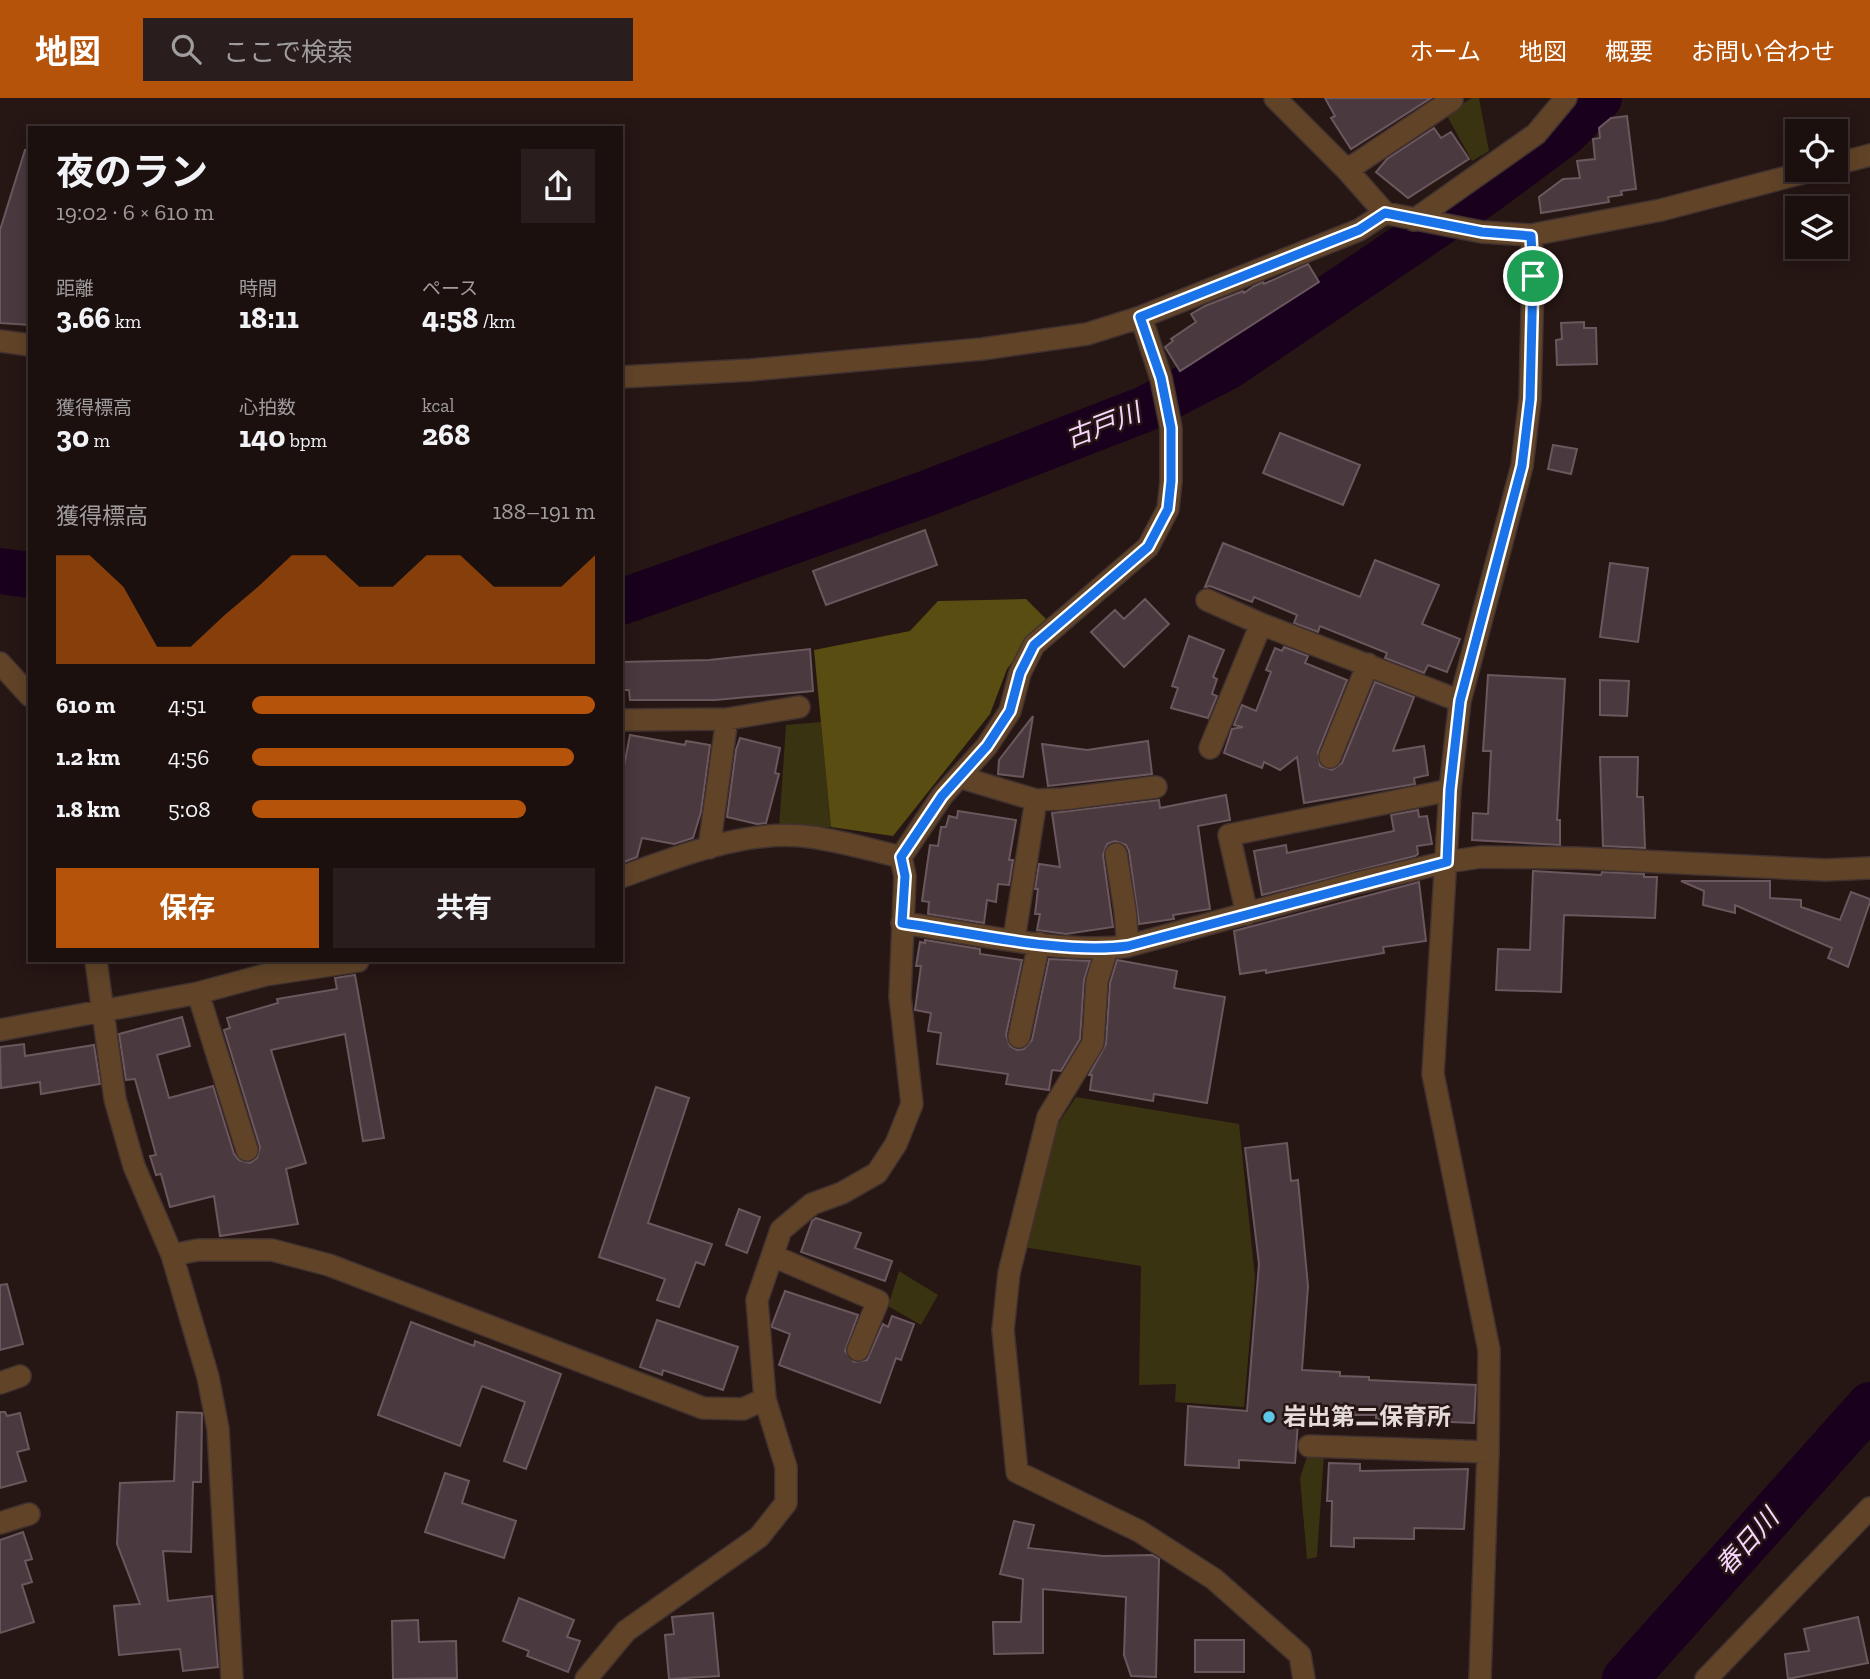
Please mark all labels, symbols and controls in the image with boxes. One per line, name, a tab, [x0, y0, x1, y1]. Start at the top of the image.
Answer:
search box	[143, 18, 633, 81]
icon: search	[167, 30, 205, 68]
text: 地図	[35, 32, 101, 71]
text: ここで検索	[223, 36, 353, 68]
text: ホーム	[1410, 37, 1481, 66]
text: 地図	[1519, 37, 1567, 66]
text: 概要	[1605, 37, 1653, 66]
text: お問い合わせ	[1691, 37, 1835, 66]
map controls	[1785, 119, 1848, 259]
button: locate	[1785, 119, 1848, 182]
text: 夜のラン	[56, 149, 208, 195]
button: share	[521, 149, 595, 223]
button: layers	[1785, 196, 1848, 259]
text: 19:02 · 6 × 610 m	[56, 198, 214, 226]
pin	[1503, 246, 1563, 306]
icon: arrive	[1514, 257, 1552, 295]
text: 距離	[56, 277, 94, 300]
text: 時間	[239, 277, 277, 300]
text: ペース	[422, 277, 478, 300]
text: 3.66	[56, 300, 111, 336]
text: 18:11	[239, 300, 299, 336]
text: 4:58	[422, 300, 478, 336]
text: km	[111, 310, 141, 333]
text: /km	[478, 310, 515, 333]
text: kcal	[422, 394, 455, 417]
water label: 古戸川	[1061, 395, 1148, 454]
text: 獲得標高	[56, 396, 132, 419]
text: 心拍数	[239, 396, 296, 419]
text: 268	[422, 417, 470, 453]
text: 30	[56, 419, 89, 455]
text: 140	[239, 419, 286, 455]
text: m	[89, 429, 110, 452]
text: bpm	[286, 429, 327, 452]
text: 188–191 m	[493, 497, 595, 525]
text: 獲得標高	[56, 502, 148, 530]
text: 610 m	[56, 691, 115, 719]
text: 4:51	[168, 691, 206, 719]
text: 1.2 km	[56, 743, 120, 771]
text: 4:56	[168, 743, 210, 771]
text: 1.8 km	[56, 795, 120, 823]
text: 5:08	[168, 795, 211, 823]
button: 保存	[56, 868, 319, 948]
button: 共有	[333, 868, 595, 948]
place label: 岩出第二保育所	[1283, 1402, 1451, 1431]
marker: 岩出第二保育所	[1261, 1409, 1277, 1425]
water label: 春日川	[1709, 1500, 1787, 1582]

